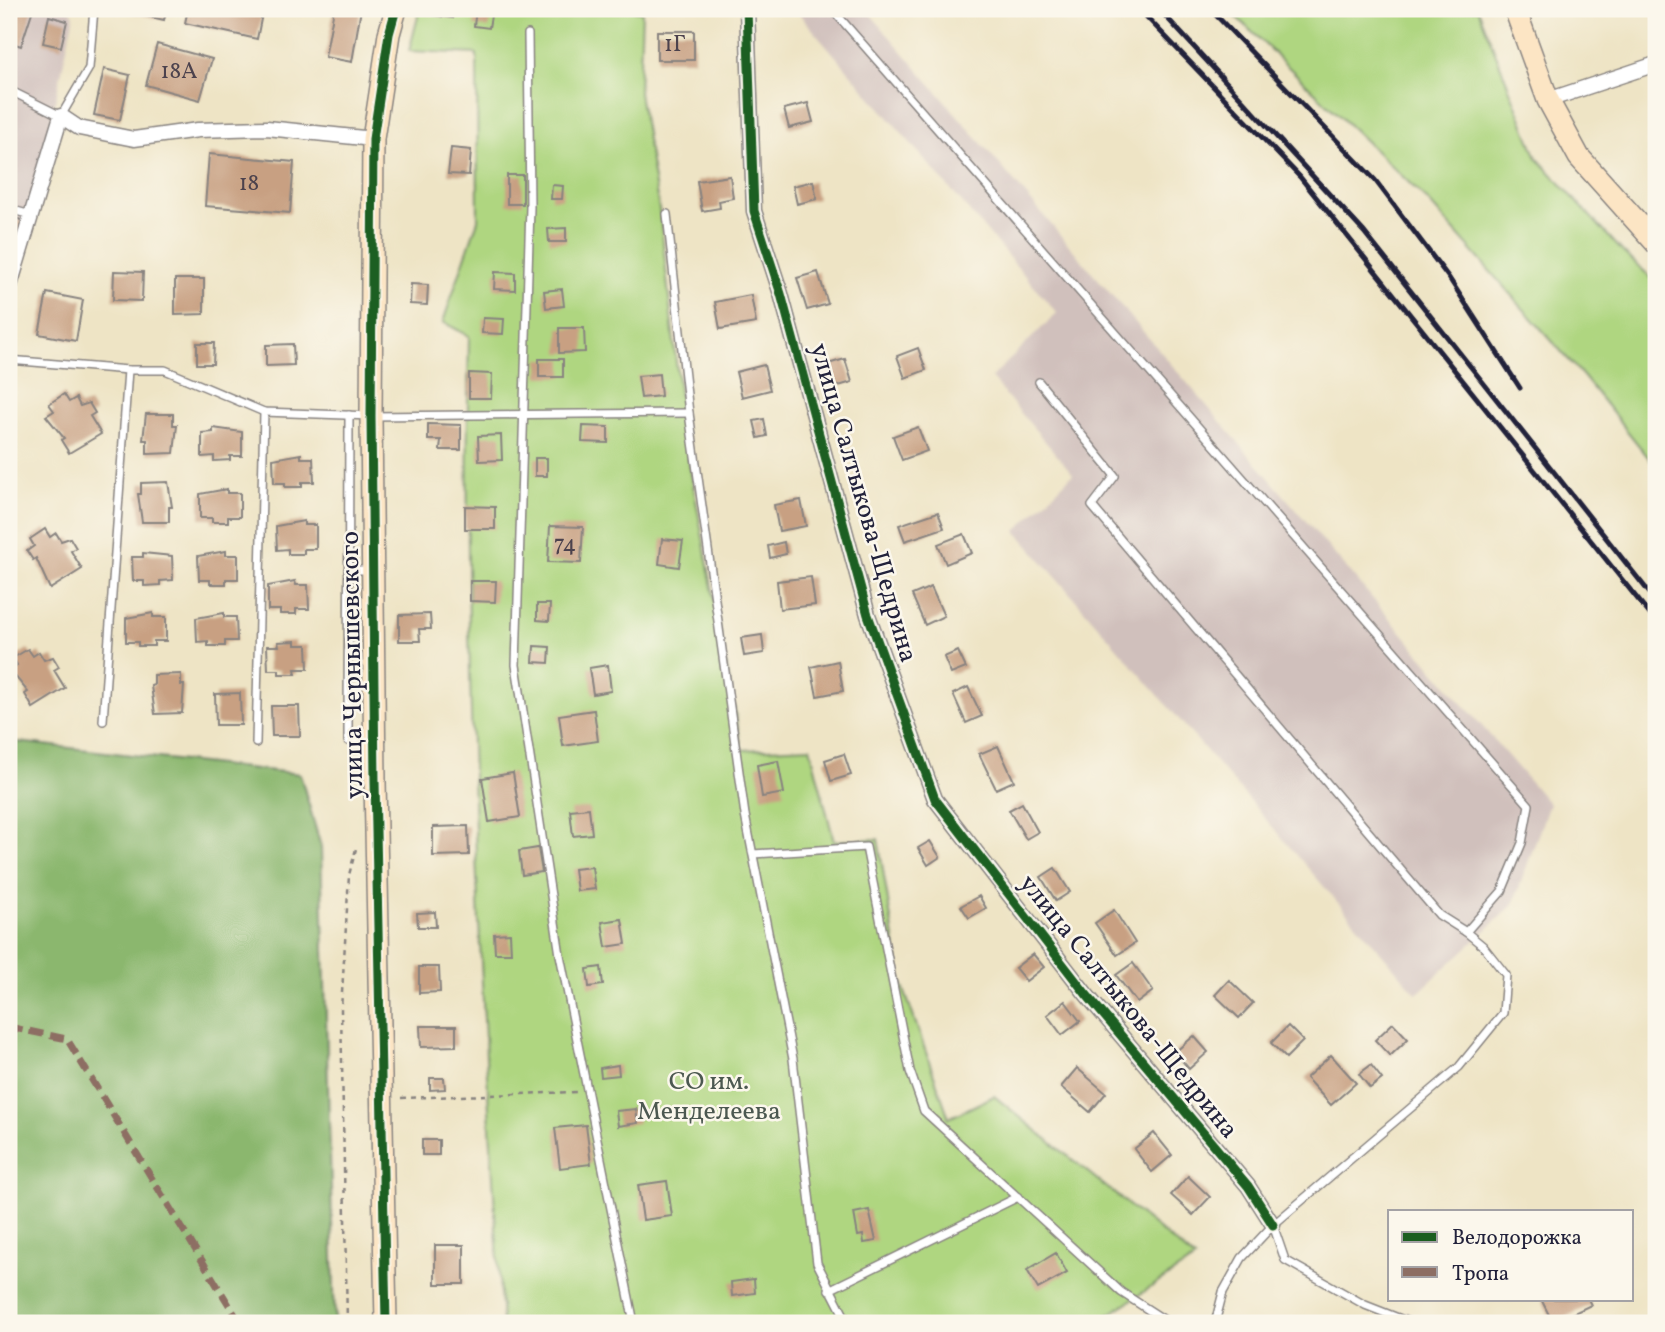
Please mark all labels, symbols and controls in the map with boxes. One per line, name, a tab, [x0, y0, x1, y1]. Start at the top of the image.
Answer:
house number: 1Г	[664, 29, 686, 61]
house number: 18А	[161, 56, 197, 88]
house number: 18	[239, 168, 259, 200]
street label: улица Салтыкова-Щедрина	[800, 339, 926, 667]
house number: 74	[554, 529, 576, 561]
street label: улица Чернышевского	[333, 531, 373, 799]
street label: улица Салтыкова-Щедрина	[1010, 867, 1246, 1147]
park label: СО им. Менделеева	[637, 1064, 781, 1130]
legend	[1388, 1210, 1634, 1300]
text: Велодорожка	[1452, 1224, 1582, 1253]
text: Тропа	[1452, 1260, 1509, 1289]

